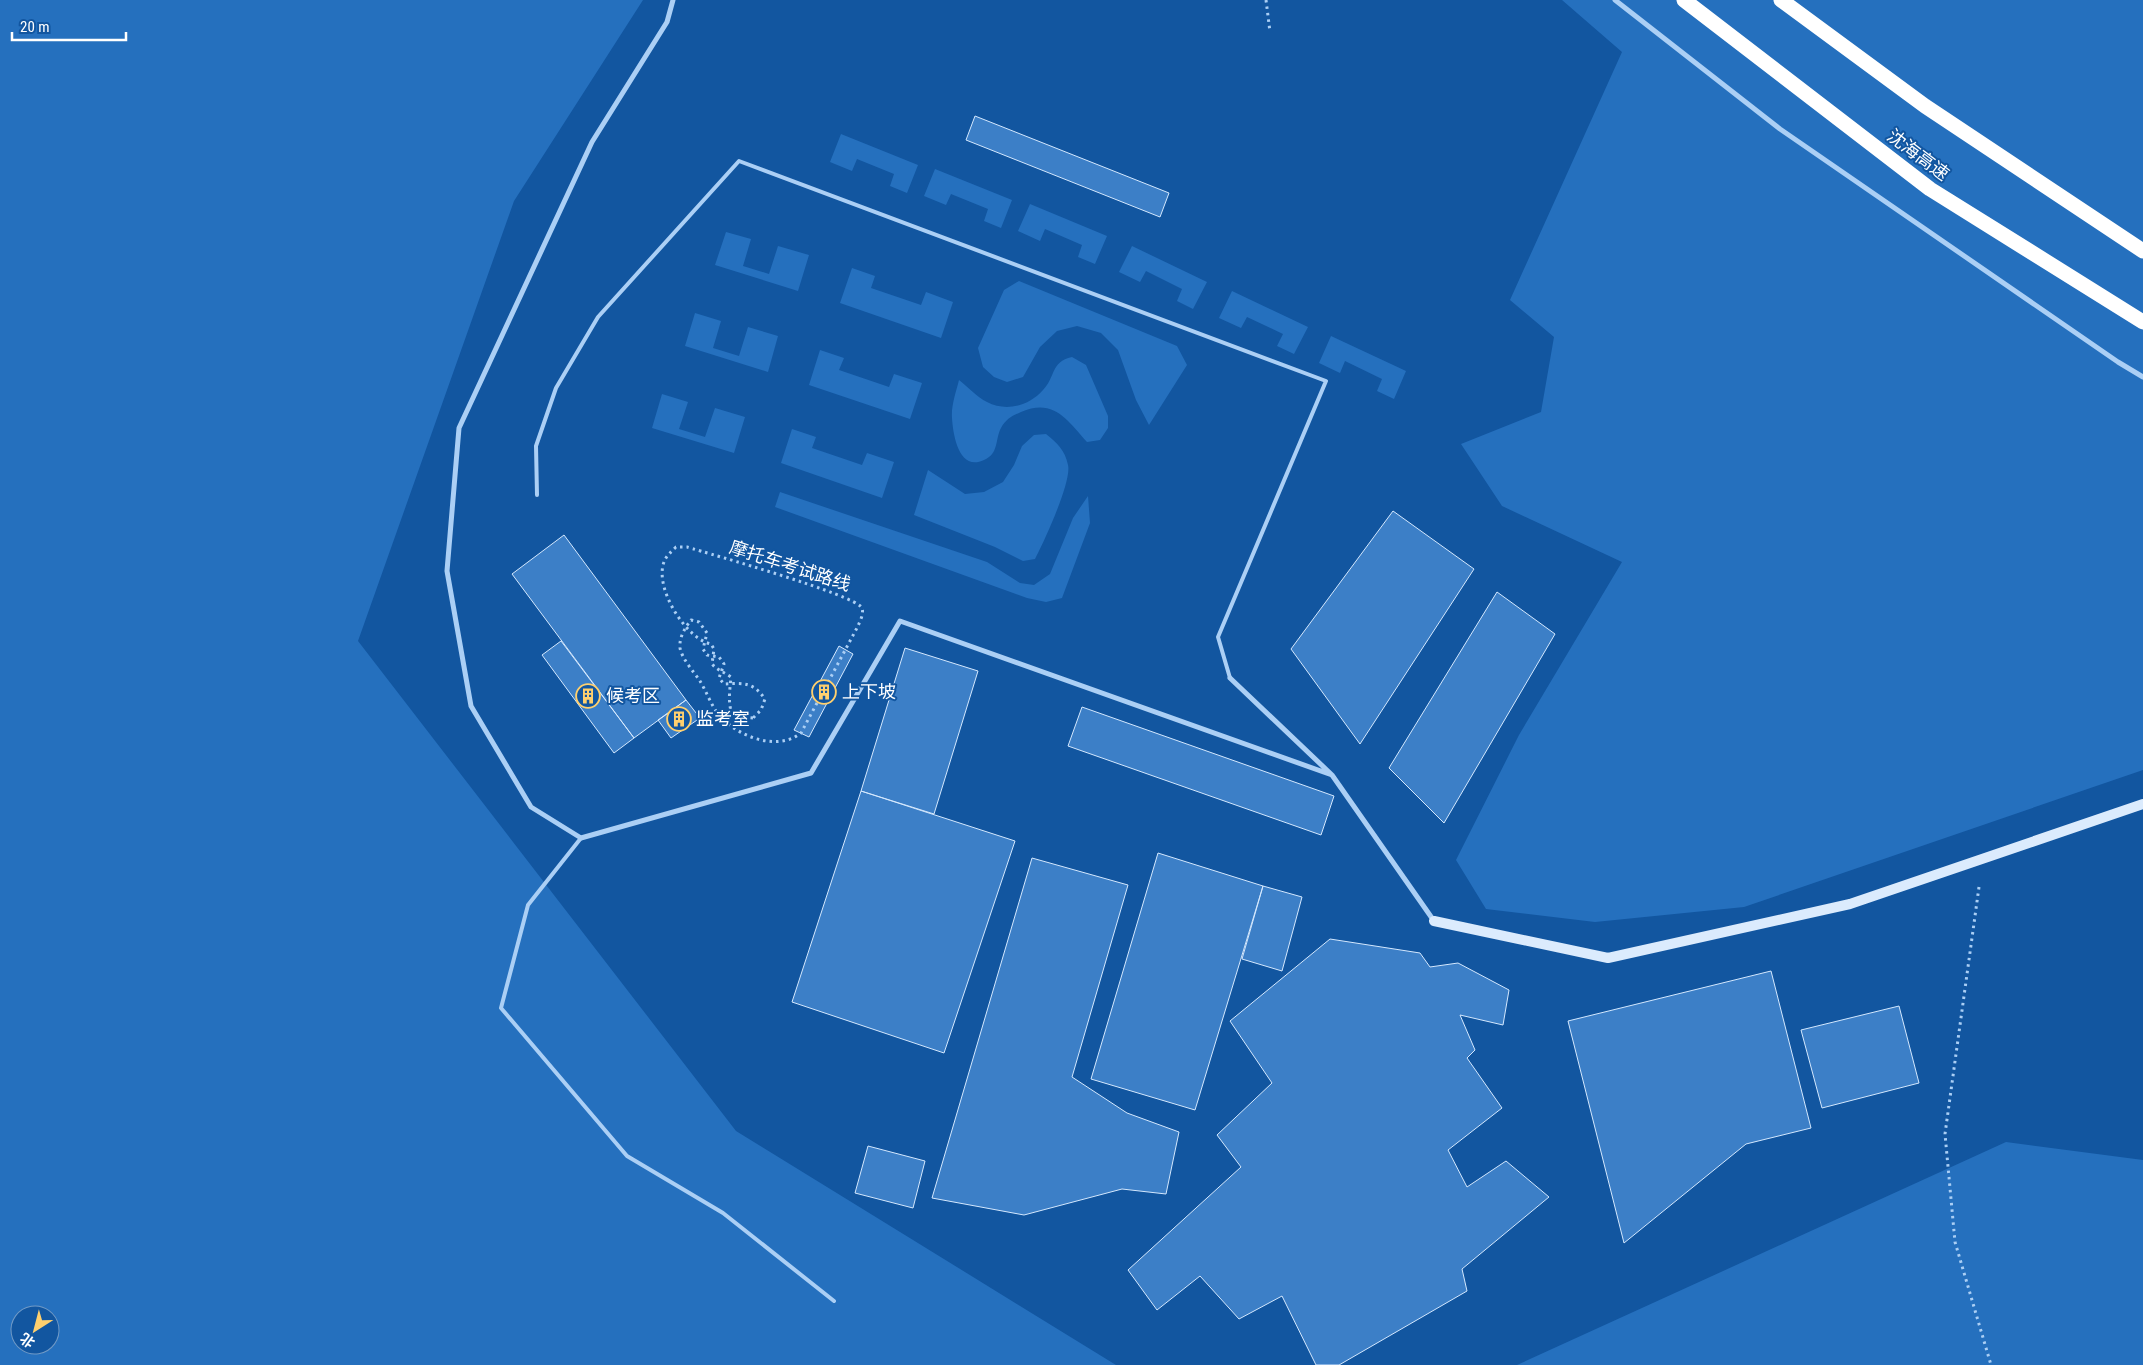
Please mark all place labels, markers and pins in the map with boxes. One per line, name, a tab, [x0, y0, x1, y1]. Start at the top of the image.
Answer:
building icon: 上下坡	[811, 679, 837, 705]
place label: 上下坡	[842, 681, 896, 702]
building icon: 候考区	[575, 683, 601, 709]
place label: 候考区	[606, 685, 660, 706]
building icon: 监考室	[666, 706, 692, 732]
place label: 监考室	[696, 708, 750, 729]

